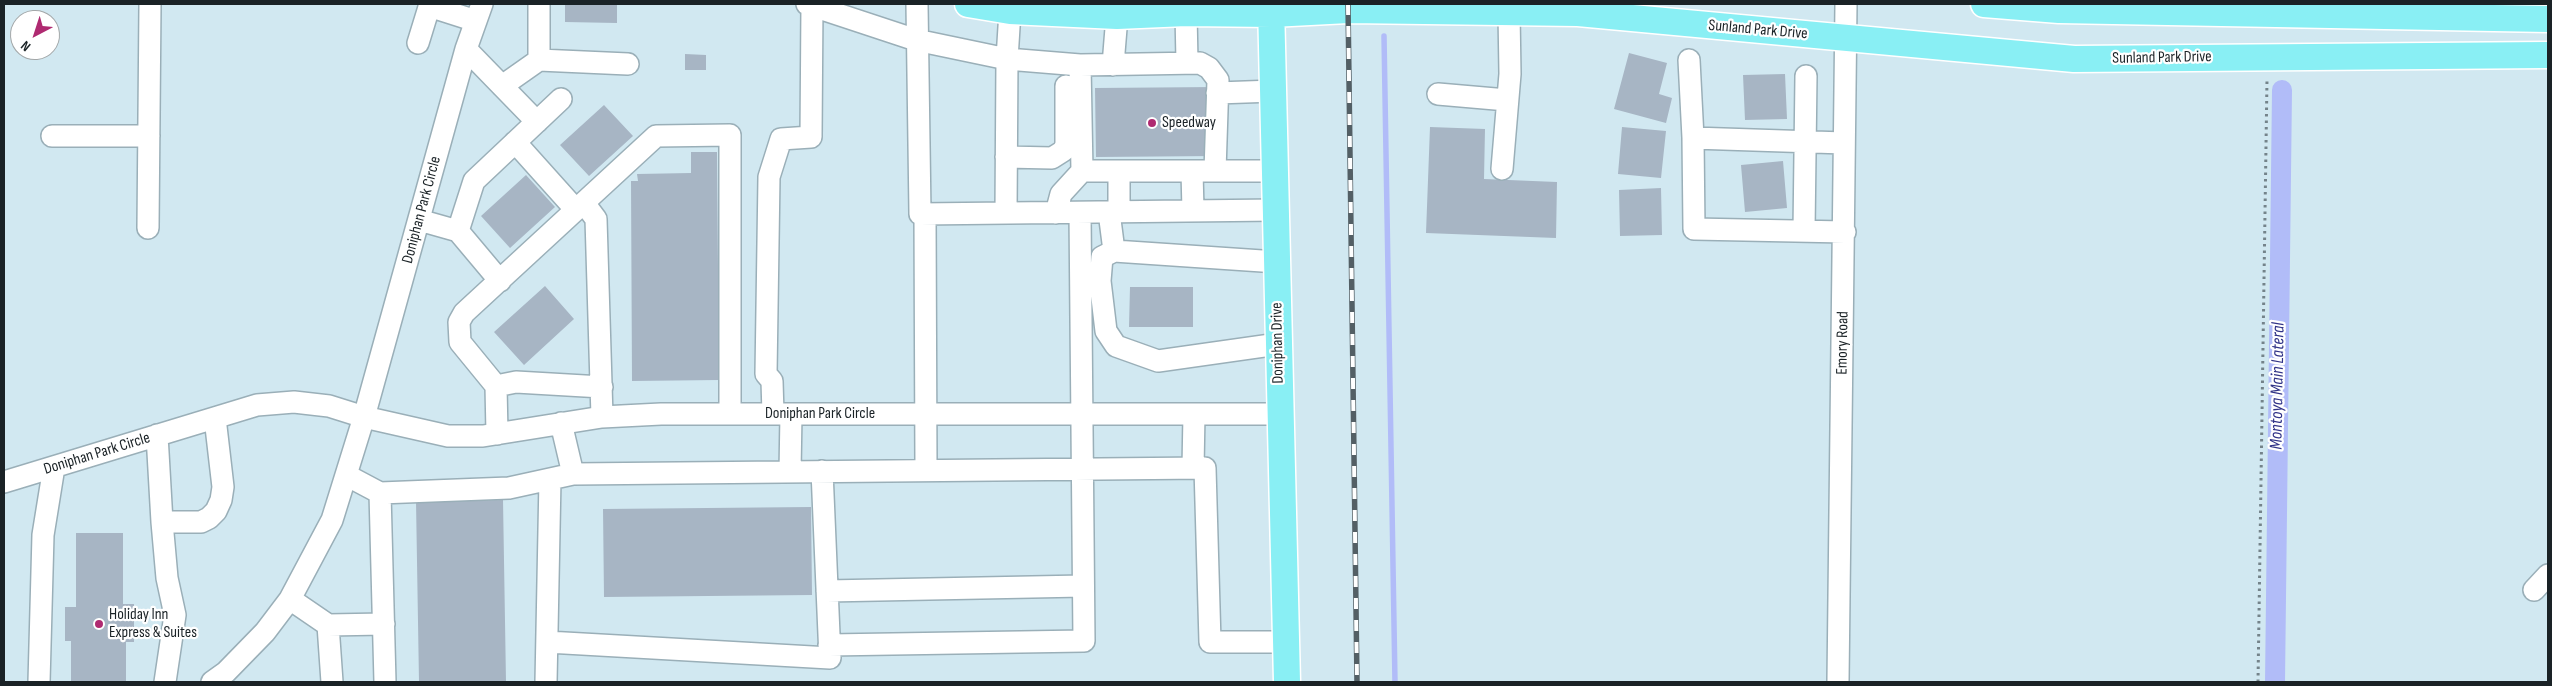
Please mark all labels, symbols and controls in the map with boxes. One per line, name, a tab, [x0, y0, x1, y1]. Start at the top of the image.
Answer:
north arrow	[10, 10, 60, 60]
street label: Sunland Park Drive	[1708, 16, 1808, 44]
text: N	[17, 37, 34, 55]
street label: Sunland Park Drive	[2112, 48, 2212, 68]
place label: Speedway	[1162, 113, 1216, 133]
marker: Speedway	[1146, 117, 1158, 129]
street label: Doniphan Park Circle	[398, 154, 446, 266]
street label: Doniphan Drive	[1268, 302, 1288, 384]
street label: Emory Road	[1833, 311, 1853, 375]
water label: Montoya Main Lateral	[2266, 322, 2290, 450]
street label: Doniphan Park Circle	[765, 404, 875, 424]
street label: Doniphan Park Circle	[42, 429, 152, 479]
place label: Holiday Inn Express & Suites	[109, 605, 197, 643]
marker: Holiday Inn Express & Suites	[93, 618, 105, 630]

